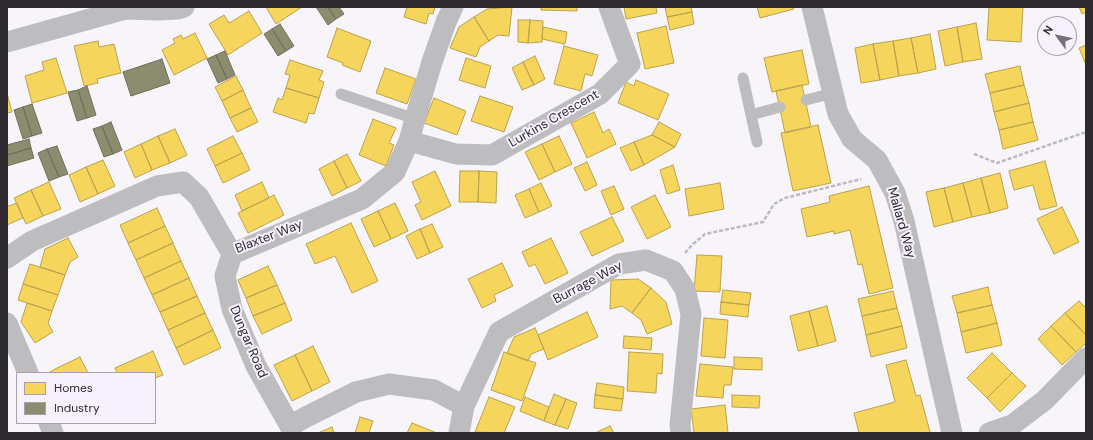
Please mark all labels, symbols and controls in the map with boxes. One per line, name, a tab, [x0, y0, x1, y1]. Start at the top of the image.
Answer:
north arrow	[1037, 16, 1077, 56]
text: N	[1040, 23, 1056, 37]
street label: Lurkins Crescent	[506, 87, 602, 151]
street label: Mallard Way	[883, 186, 919, 260]
street label: Blaxter Way	[233, 217, 305, 257]
street label: Burrage Way	[551, 258, 625, 308]
street label: Dungar Road	[226, 304, 270, 380]
legend	[16, 372, 156, 424]
text: Homes	[54, 380, 93, 396]
text: Industry	[54, 400, 100, 416]

